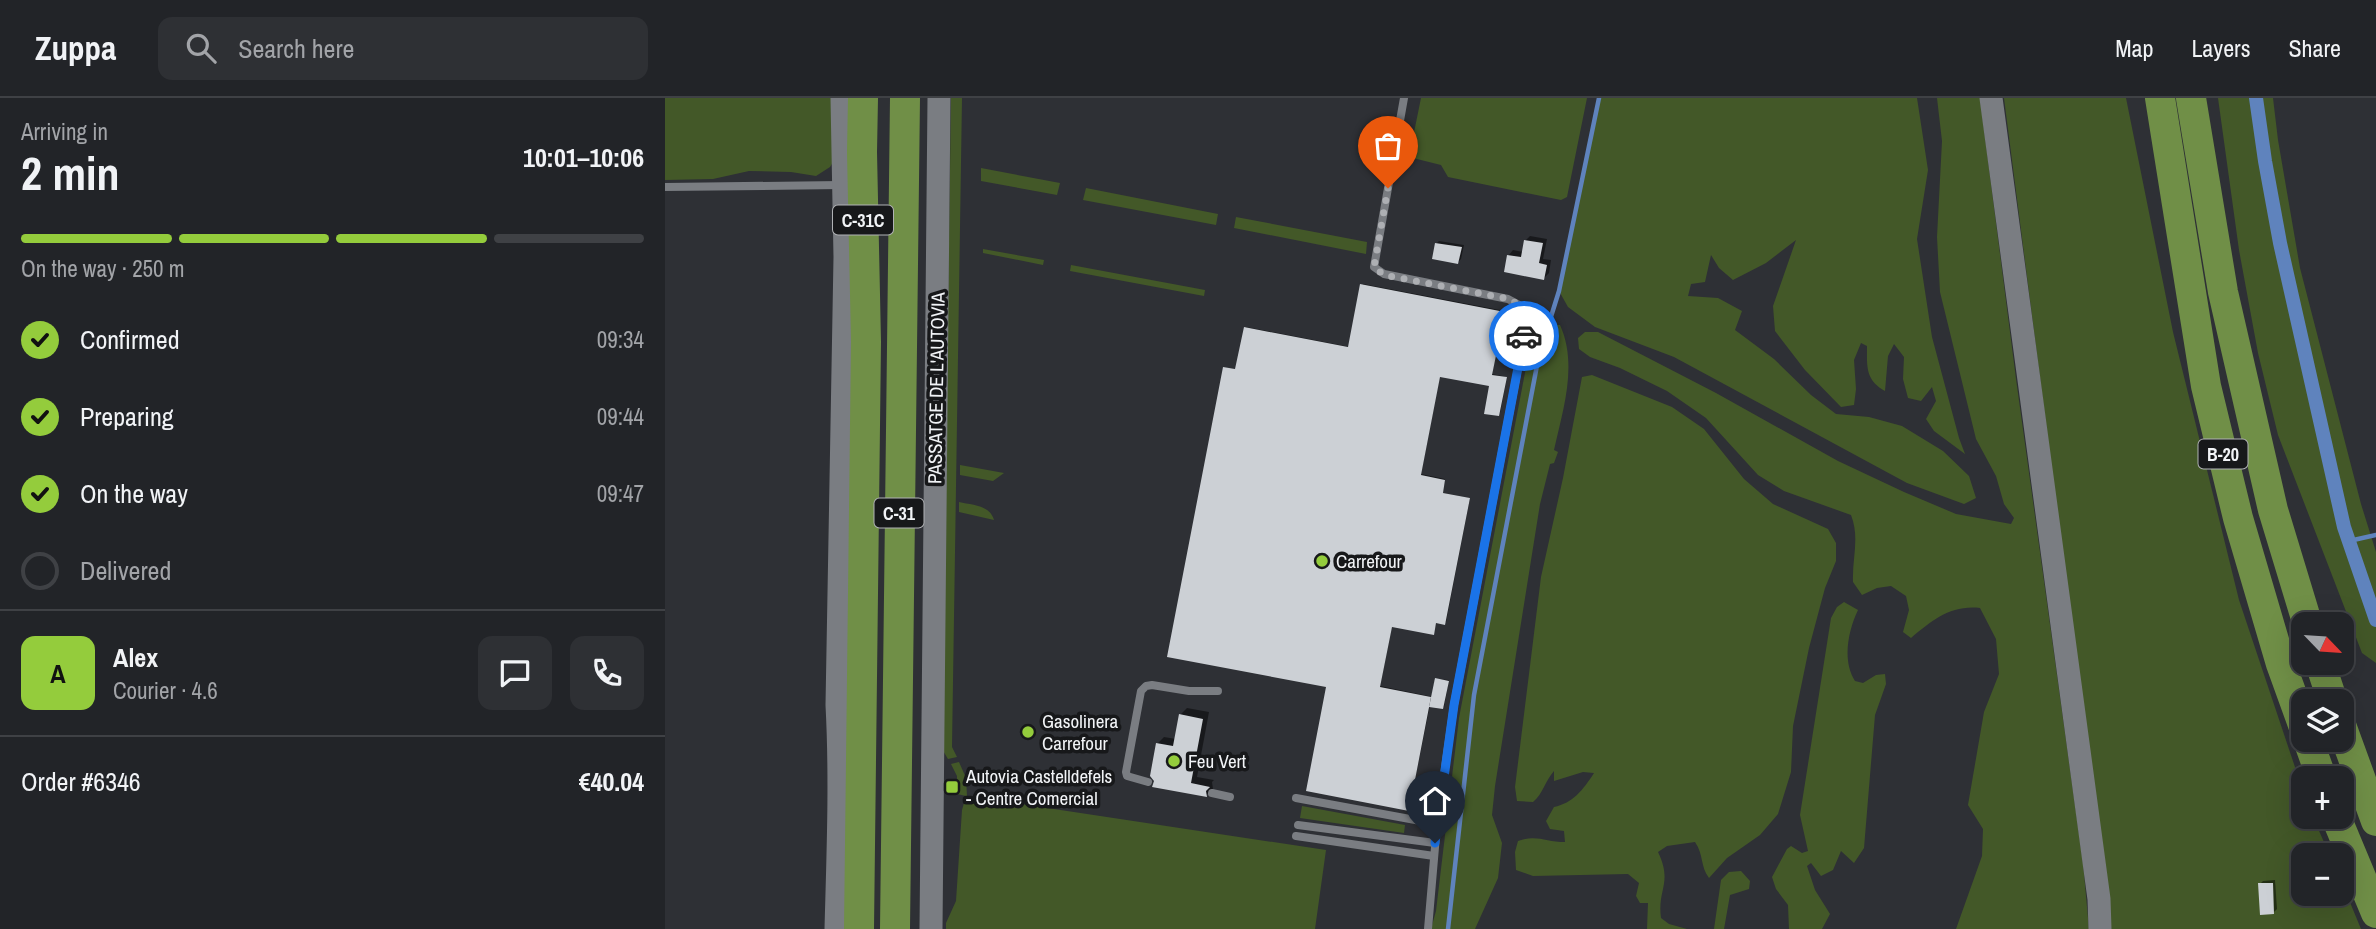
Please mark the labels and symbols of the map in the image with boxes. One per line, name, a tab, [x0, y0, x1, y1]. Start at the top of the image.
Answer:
pin	[1358, 116, 1418, 188]
road number: C-31C	[833, 205, 893, 234]
street label: PASSATGE DE L'AUTOVIA	[921, 291, 951, 484]
courier	[1489, 301, 1559, 371]
road number: B-20	[2199, 440, 2247, 468]
road number: C-31	[875, 498, 923, 528]
place label: Carrefour	[1336, 548, 1403, 574]
marker: Carrefour	[1314, 553, 1330, 569]
north arrow	[2291, 612, 2354, 676]
place label: Gasolinera Carrefour	[1042, 708, 1119, 756]
marker: Gasolinera Carrefour	[1020, 724, 1036, 740]
place label: Feu Vert	[1188, 748, 1247, 774]
marker: Feu Vert	[1166, 753, 1182, 769]
place label: Autovia Castelldefels - Centre Comercial	[965, 763, 1113, 811]
pin	[1405, 771, 1465, 843]
marker: Autovia Castelldefels - Centre Comercial	[944, 779, 960, 795]

